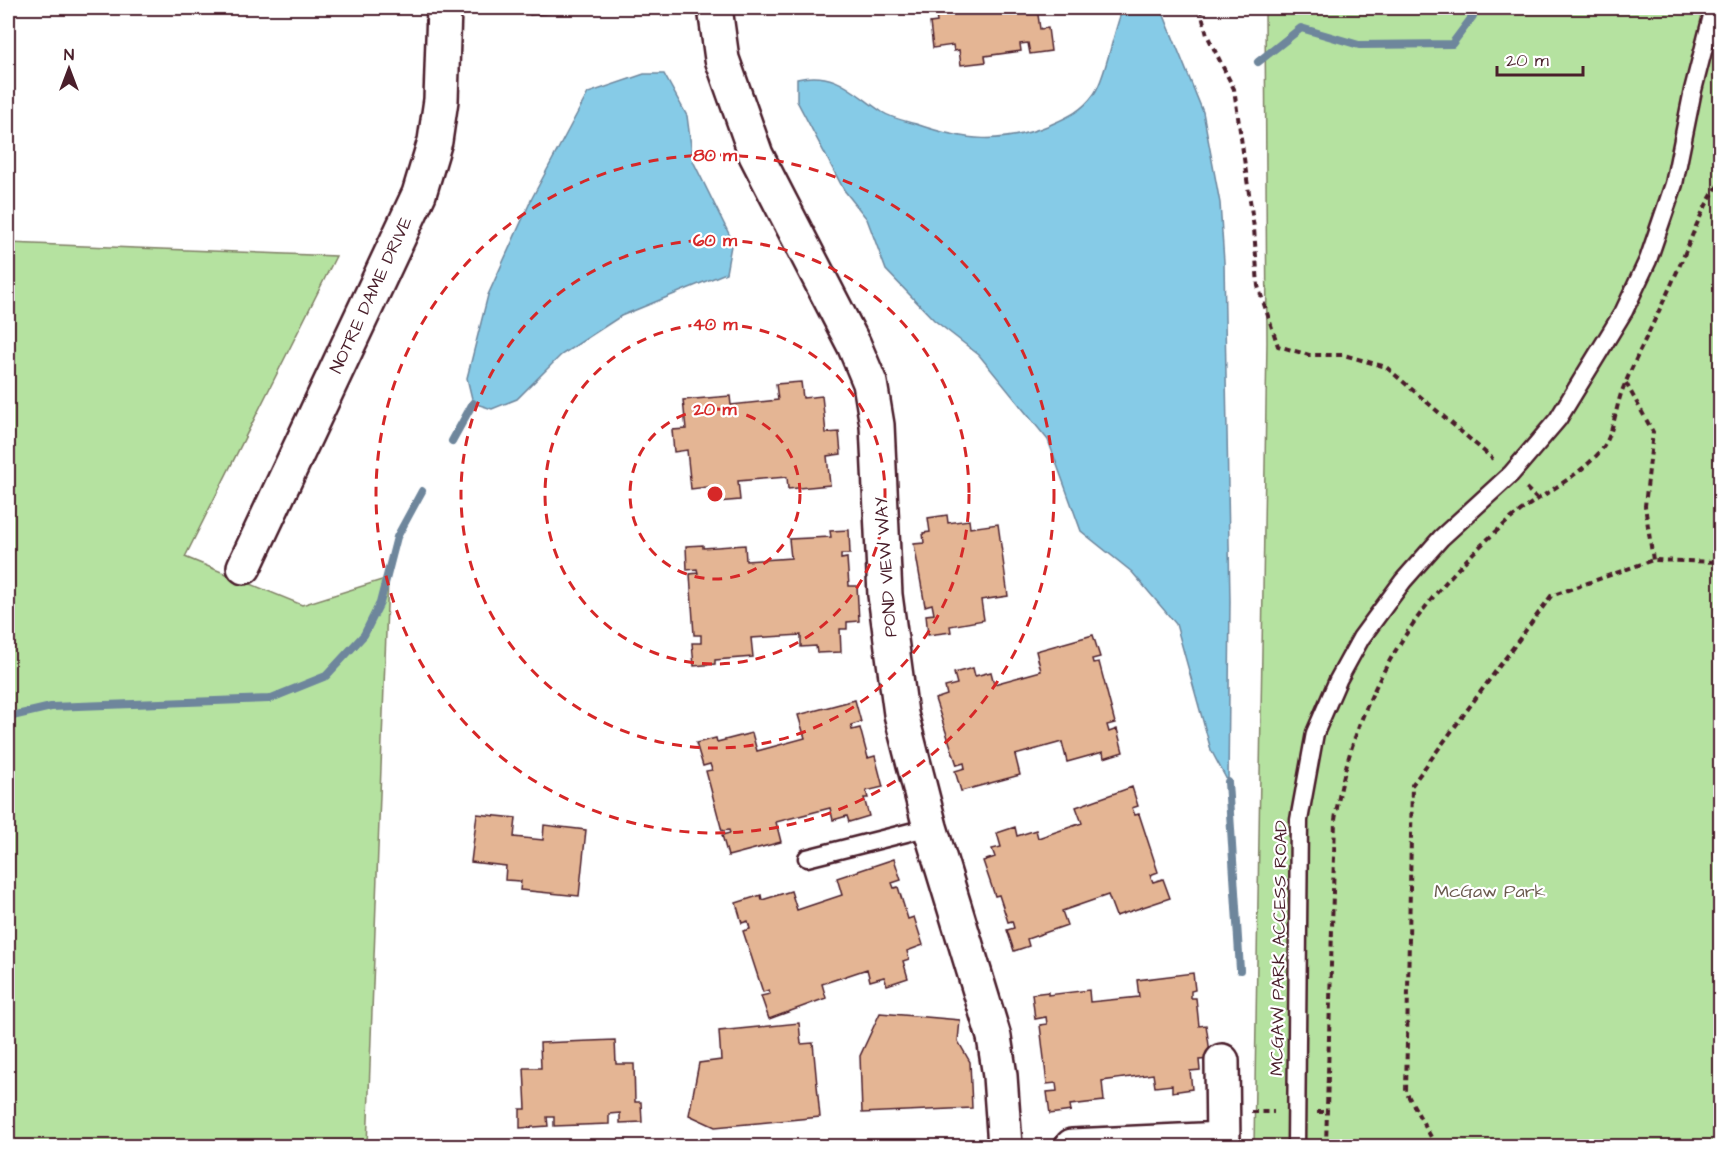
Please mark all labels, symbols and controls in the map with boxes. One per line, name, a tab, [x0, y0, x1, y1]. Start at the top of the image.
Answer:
north arrow	[39, 39, 99, 99]
scale bar	[1497, 39, 1582, 77]
text: N	[64, 44, 74, 66]
text: 20 m	[1506, 48, 1549, 73]
text: 80 m	[693, 143, 738, 168]
street label: NOTRE DAME DRIVE	[324, 212, 418, 377]
text: 60 m	[693, 228, 738, 253]
text: 40 m	[693, 312, 738, 337]
text: 20 m	[693, 397, 737, 422]
centre of rings	[705, 484, 725, 504]
street label: POND VIEW WAY	[869, 496, 903, 638]
street label: MCGAW PARK ACCESS ROAD	[1264, 820, 1294, 1076]
park label: McGaw Park	[1434, 879, 1546, 904]

